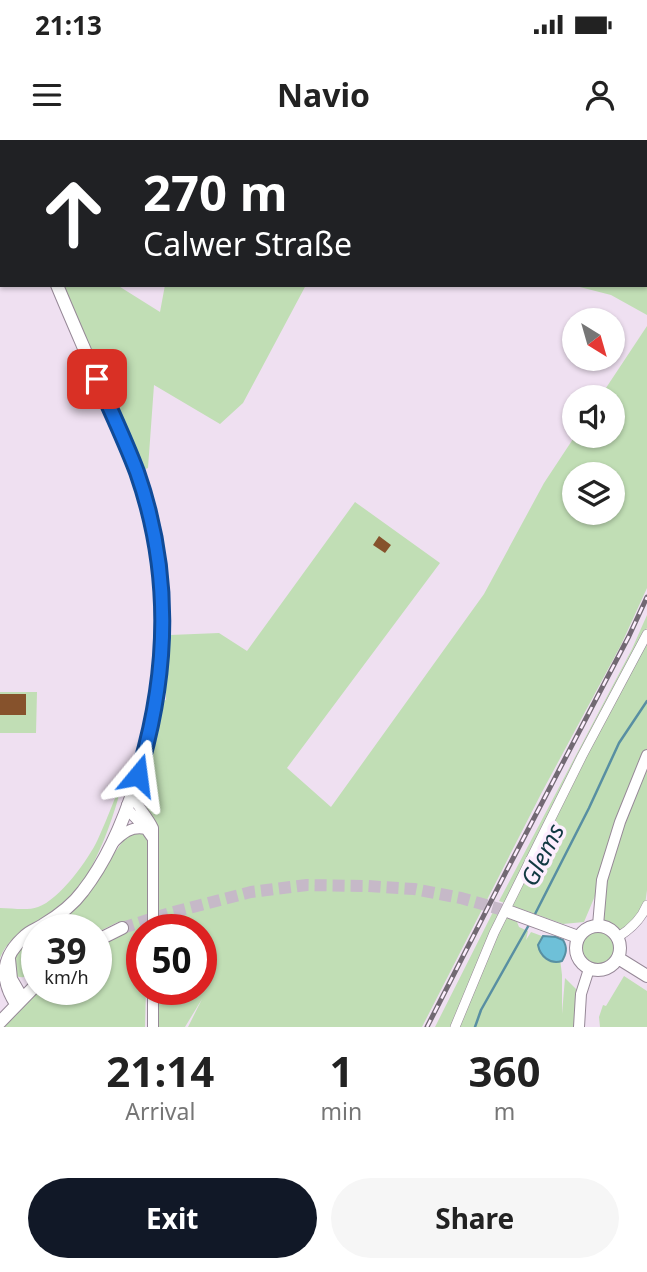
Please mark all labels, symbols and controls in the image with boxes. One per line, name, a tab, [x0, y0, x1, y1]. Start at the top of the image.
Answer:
text: 21:13	[35, 7, 102, 43]
text: Navio	[277, 73, 370, 116]
icon: menu	[28, 76, 66, 114]
icon: person	[581, 76, 619, 114]
text: 270 m	[143, 159, 288, 225]
icon: ahead	[28, 168, 119, 259]
text: Calwer Straße	[143, 222, 352, 265]
north arrow	[562, 308, 625, 371]
map controls	[562, 308, 625, 525]
pin	[67, 349, 127, 409]
icon: arrive	[78, 360, 116, 398]
button: sound	[562, 385, 625, 448]
button: layers	[562, 462, 625, 525]
position arrow	[101, 738, 175, 812]
water label: Glems	[512, 818, 571, 891]
speed limit sign: 50	[126, 914, 217, 1005]
text: 39	[46, 927, 87, 974]
text: km/h	[44, 965, 89, 989]
text: 21:14	[106, 1042, 214, 1099]
text: 1	[329, 1042, 353, 1099]
text: 360	[469, 1042, 541, 1099]
text: Arrival	[125, 1095, 195, 1127]
text: min	[321, 1095, 362, 1127]
text: m	[494, 1095, 515, 1127]
button: Exit	[28, 1178, 317, 1258]
button: Share	[331, 1178, 619, 1258]

